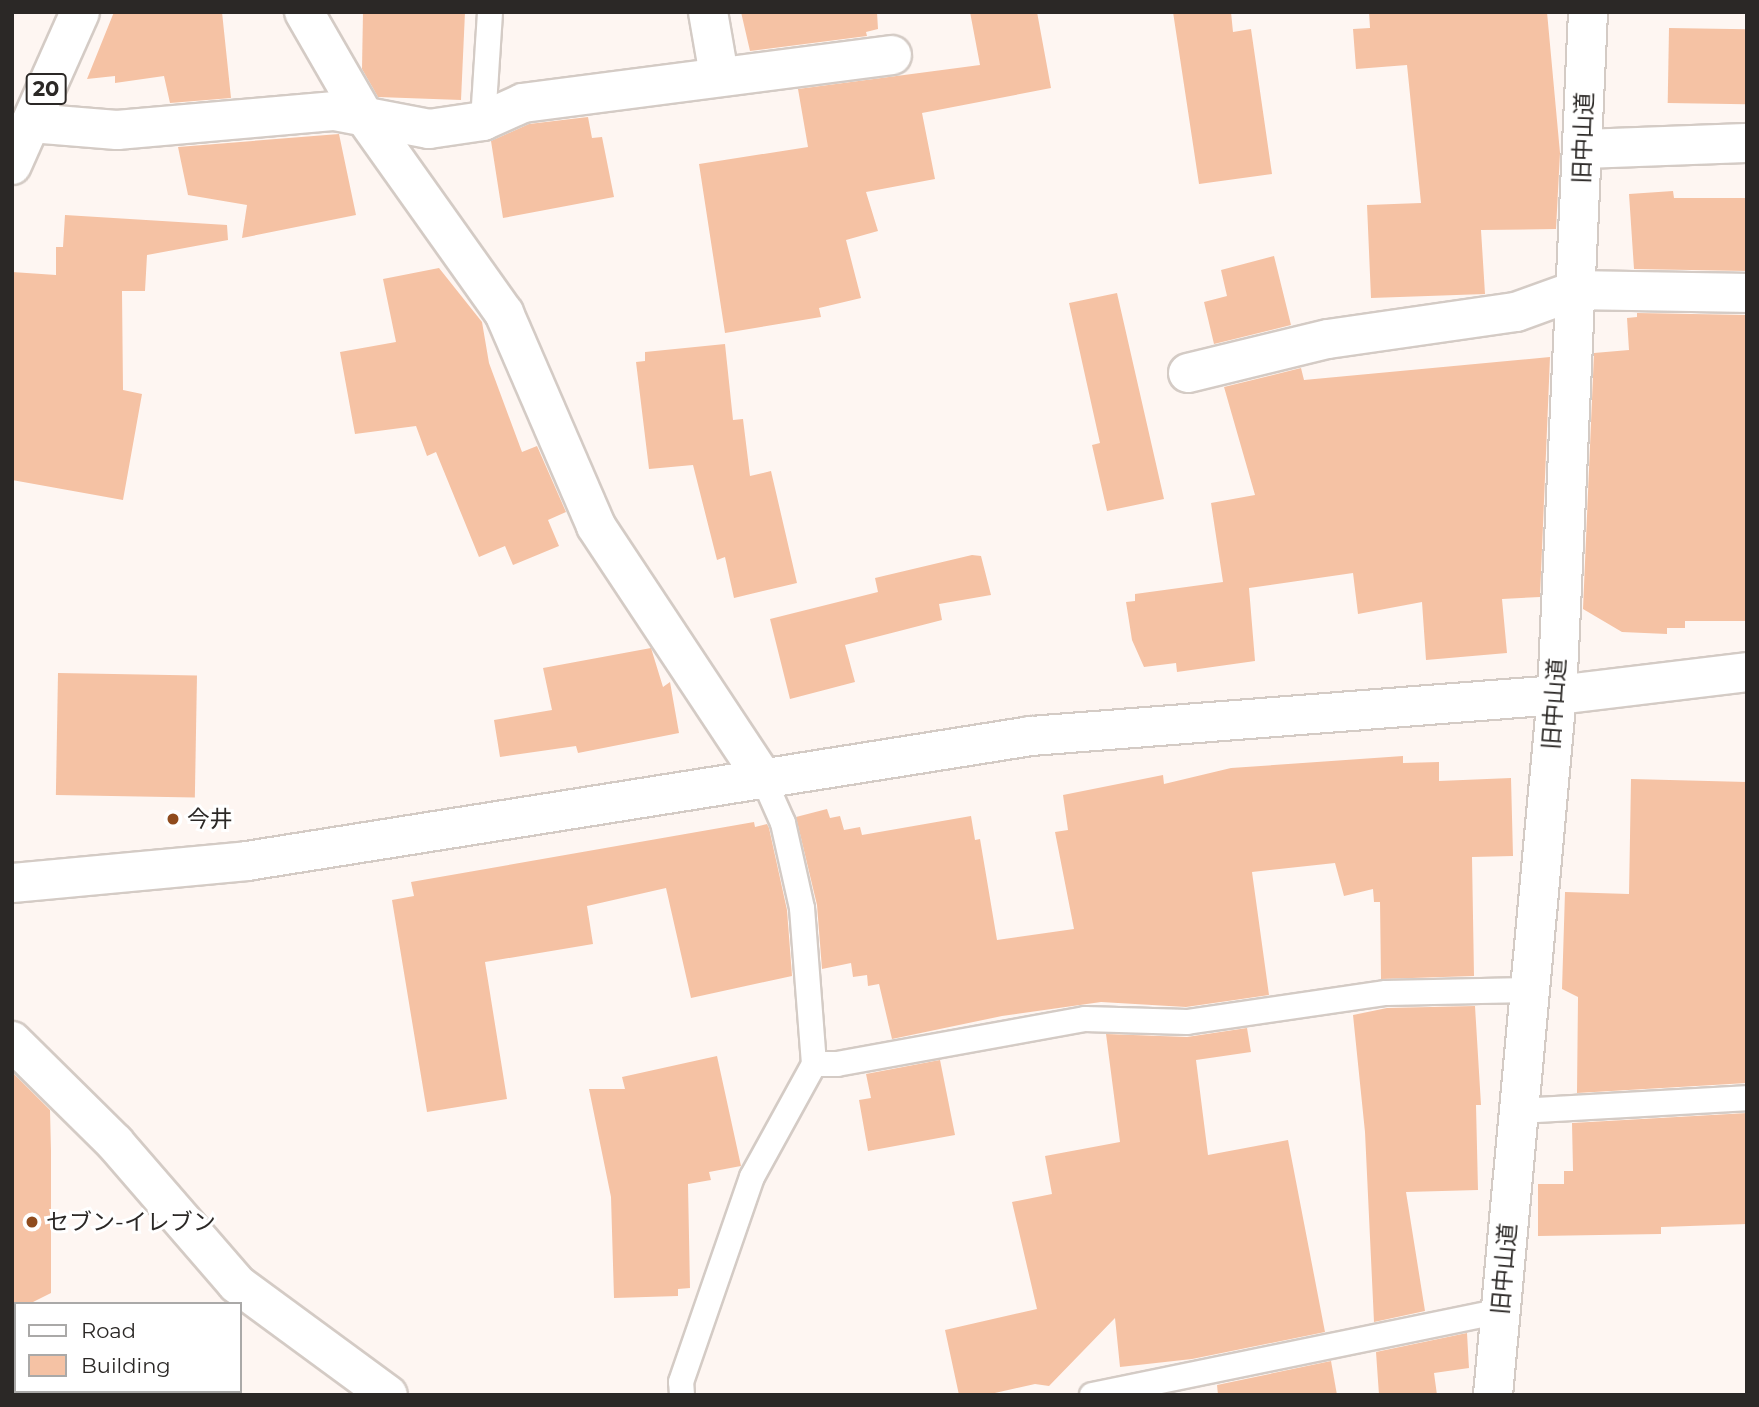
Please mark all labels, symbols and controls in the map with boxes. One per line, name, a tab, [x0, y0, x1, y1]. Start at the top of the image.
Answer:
road number: 20	[25, 72, 67, 106]
street label: 旧中山道	[1568, 92, 1598, 184]
street label: 旧中山道	[1537, 657, 1571, 751]
place label: 今井	[187, 805, 233, 833]
marker: 今井	[165, 811, 181, 827]
place label: セブン-イレブン	[46, 1208, 216, 1236]
marker: セブン-イレブン	[24, 1214, 40, 1230]
street label: 旧中山道	[1486, 1222, 1522, 1316]
legend	[14, 1302, 242, 1393]
text: Road	[81, 1318, 136, 1343]
text: Building	[81, 1353, 171, 1378]

